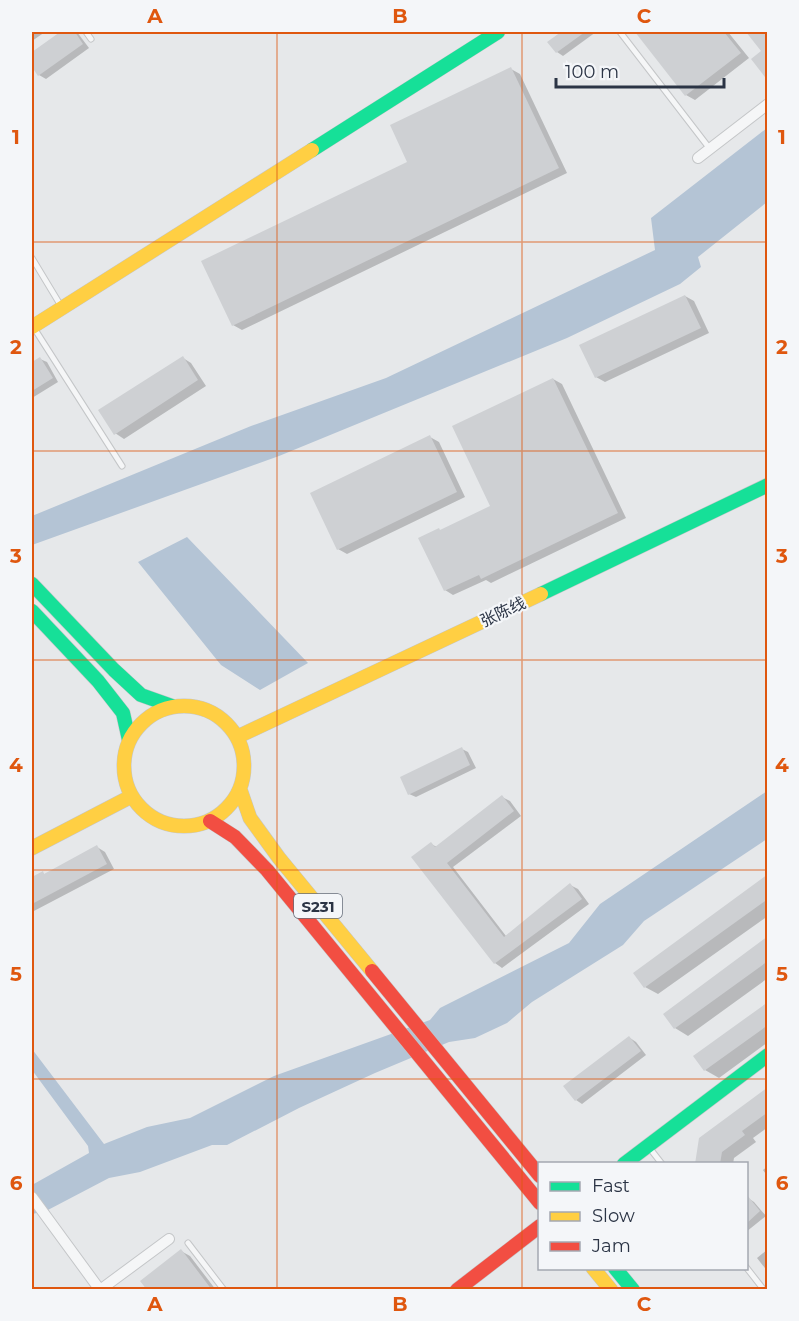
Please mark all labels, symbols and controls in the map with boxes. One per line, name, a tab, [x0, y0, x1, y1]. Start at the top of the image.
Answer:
text: A	[146, 4, 163, 28]
text: B	[392, 4, 408, 28]
text: C	[637, 4, 652, 28]
scale bar	[556, 51, 724, 89]
text: 100 m	[565, 61, 619, 83]
text: 1	[12, 125, 20, 149]
text: 1	[778, 125, 786, 149]
text: 2	[10, 335, 22, 359]
text: 2	[776, 335, 788, 359]
text: 3	[9, 544, 22, 568]
text: 3	[775, 544, 788, 568]
street label: 张陈线	[477, 593, 529, 631]
text: 4	[9, 753, 23, 777]
text: 4	[775, 753, 789, 777]
road number: S231	[294, 894, 342, 918]
text: 5	[10, 962, 22, 986]
text: 5	[776, 962, 788, 986]
legend	[538, 1162, 748, 1270]
text: 6	[10, 1171, 23, 1195]
text: 6	[776, 1171, 789, 1195]
text: Fast	[592, 1175, 630, 1197]
text: Slow	[592, 1205, 635, 1227]
text: Jam	[591, 1235, 631, 1257]
text: A	[146, 1292, 163, 1316]
text: B	[392, 1292, 408, 1316]
text: C	[637, 1292, 652, 1316]

